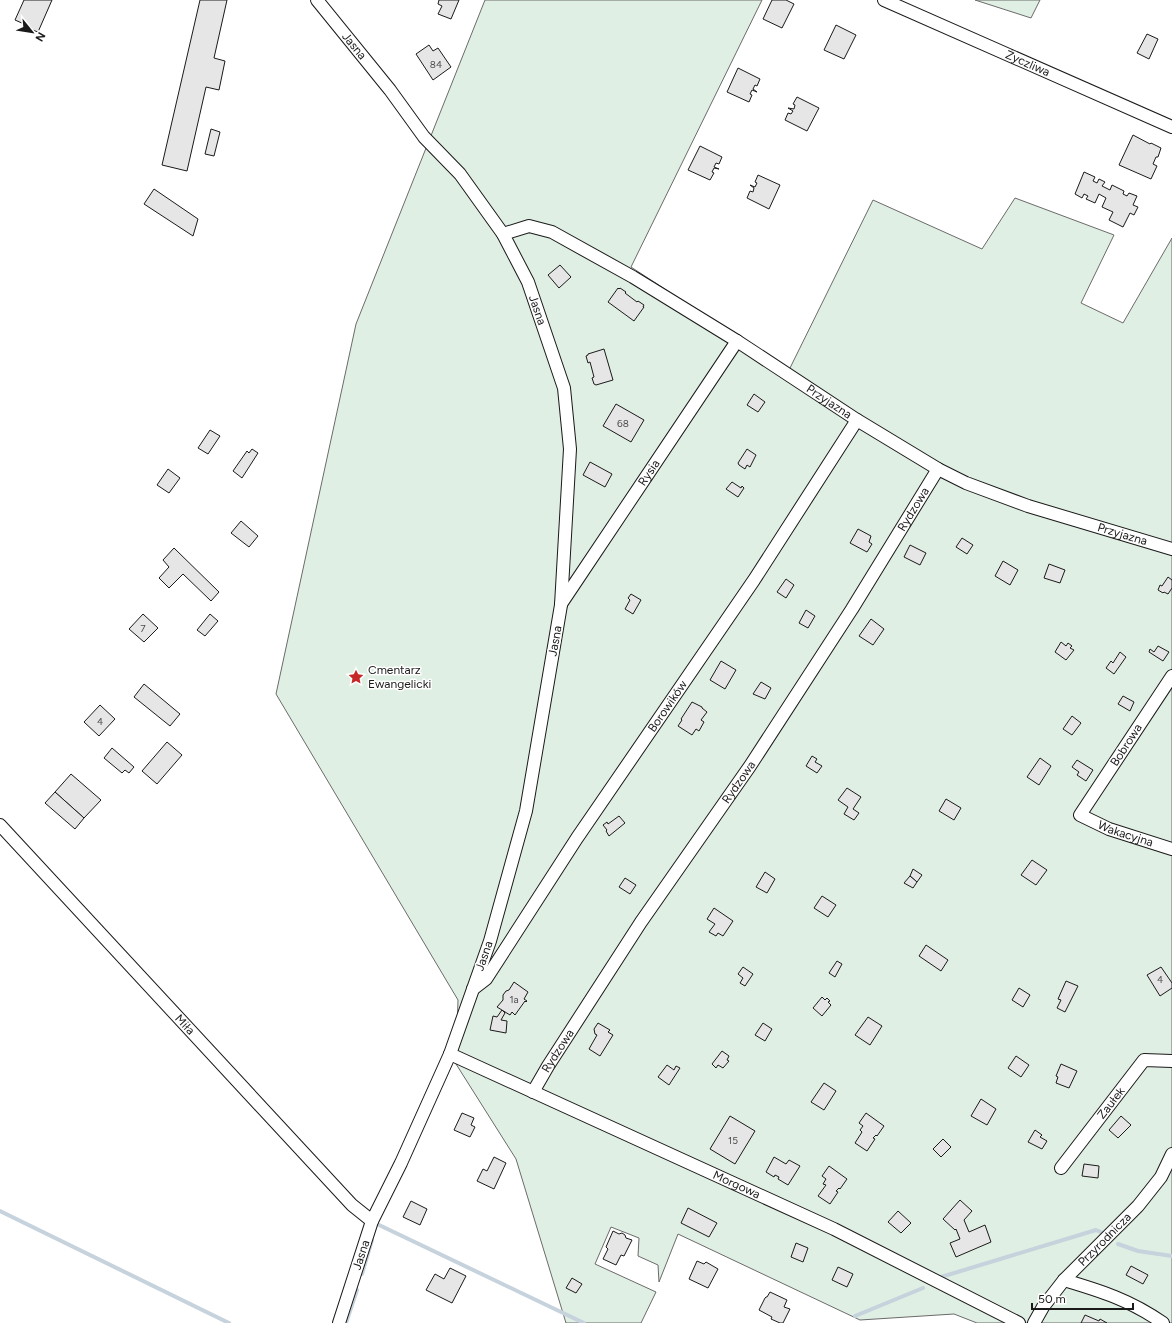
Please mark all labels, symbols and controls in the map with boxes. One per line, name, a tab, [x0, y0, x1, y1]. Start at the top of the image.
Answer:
north arrow	[12, 12, 52, 52]
street label: Jasna	[339, 29, 369, 62]
text: N	[32, 30, 48, 44]
street label: Życzliwa	[1003, 47, 1052, 79]
house number: 84	[430, 58, 442, 71]
street label: Jasna	[526, 293, 549, 327]
street label: Przyjazna	[804, 382, 854, 422]
house number: 68	[617, 417, 629, 430]
street label: Rysia	[635, 457, 663, 488]
street label: Rydzowa	[895, 485, 932, 534]
street label: Przyjazna	[1096, 520, 1149, 548]
house number: 7	[140, 622, 146, 635]
street label: Jasna	[545, 625, 565, 657]
place label: Cmentarz Ewangelicki	[368, 663, 431, 691]
place icon: Cmentarz Ewangelicki	[347, 668, 365, 686]
street label: Borowików	[645, 677, 690, 735]
house number: 4	[97, 715, 103, 728]
street label: Bobrowa	[1107, 721, 1145, 769]
street label: Rydzowa	[719, 758, 758, 806]
street label: Wakacyjna	[1095, 818, 1155, 850]
street label: Jasna	[472, 939, 496, 973]
house number: 4	[1157, 973, 1163, 986]
house number: 1a	[509, 993, 519, 1006]
street label: Miła	[172, 1012, 198, 1038]
street label: Rydzowa	[539, 1027, 577, 1075]
street label: Zaułek	[1094, 1084, 1128, 1122]
house number: 15	[728, 1134, 738, 1147]
street label: Morgowa	[711, 1168, 762, 1201]
street label: Przyrodnicza	[1075, 1210, 1134, 1269]
street label: Jasna	[350, 1238, 372, 1272]
scale bar	[1032, 1285, 1133, 1311]
text: 50 m	[1038, 1292, 1066, 1306]

